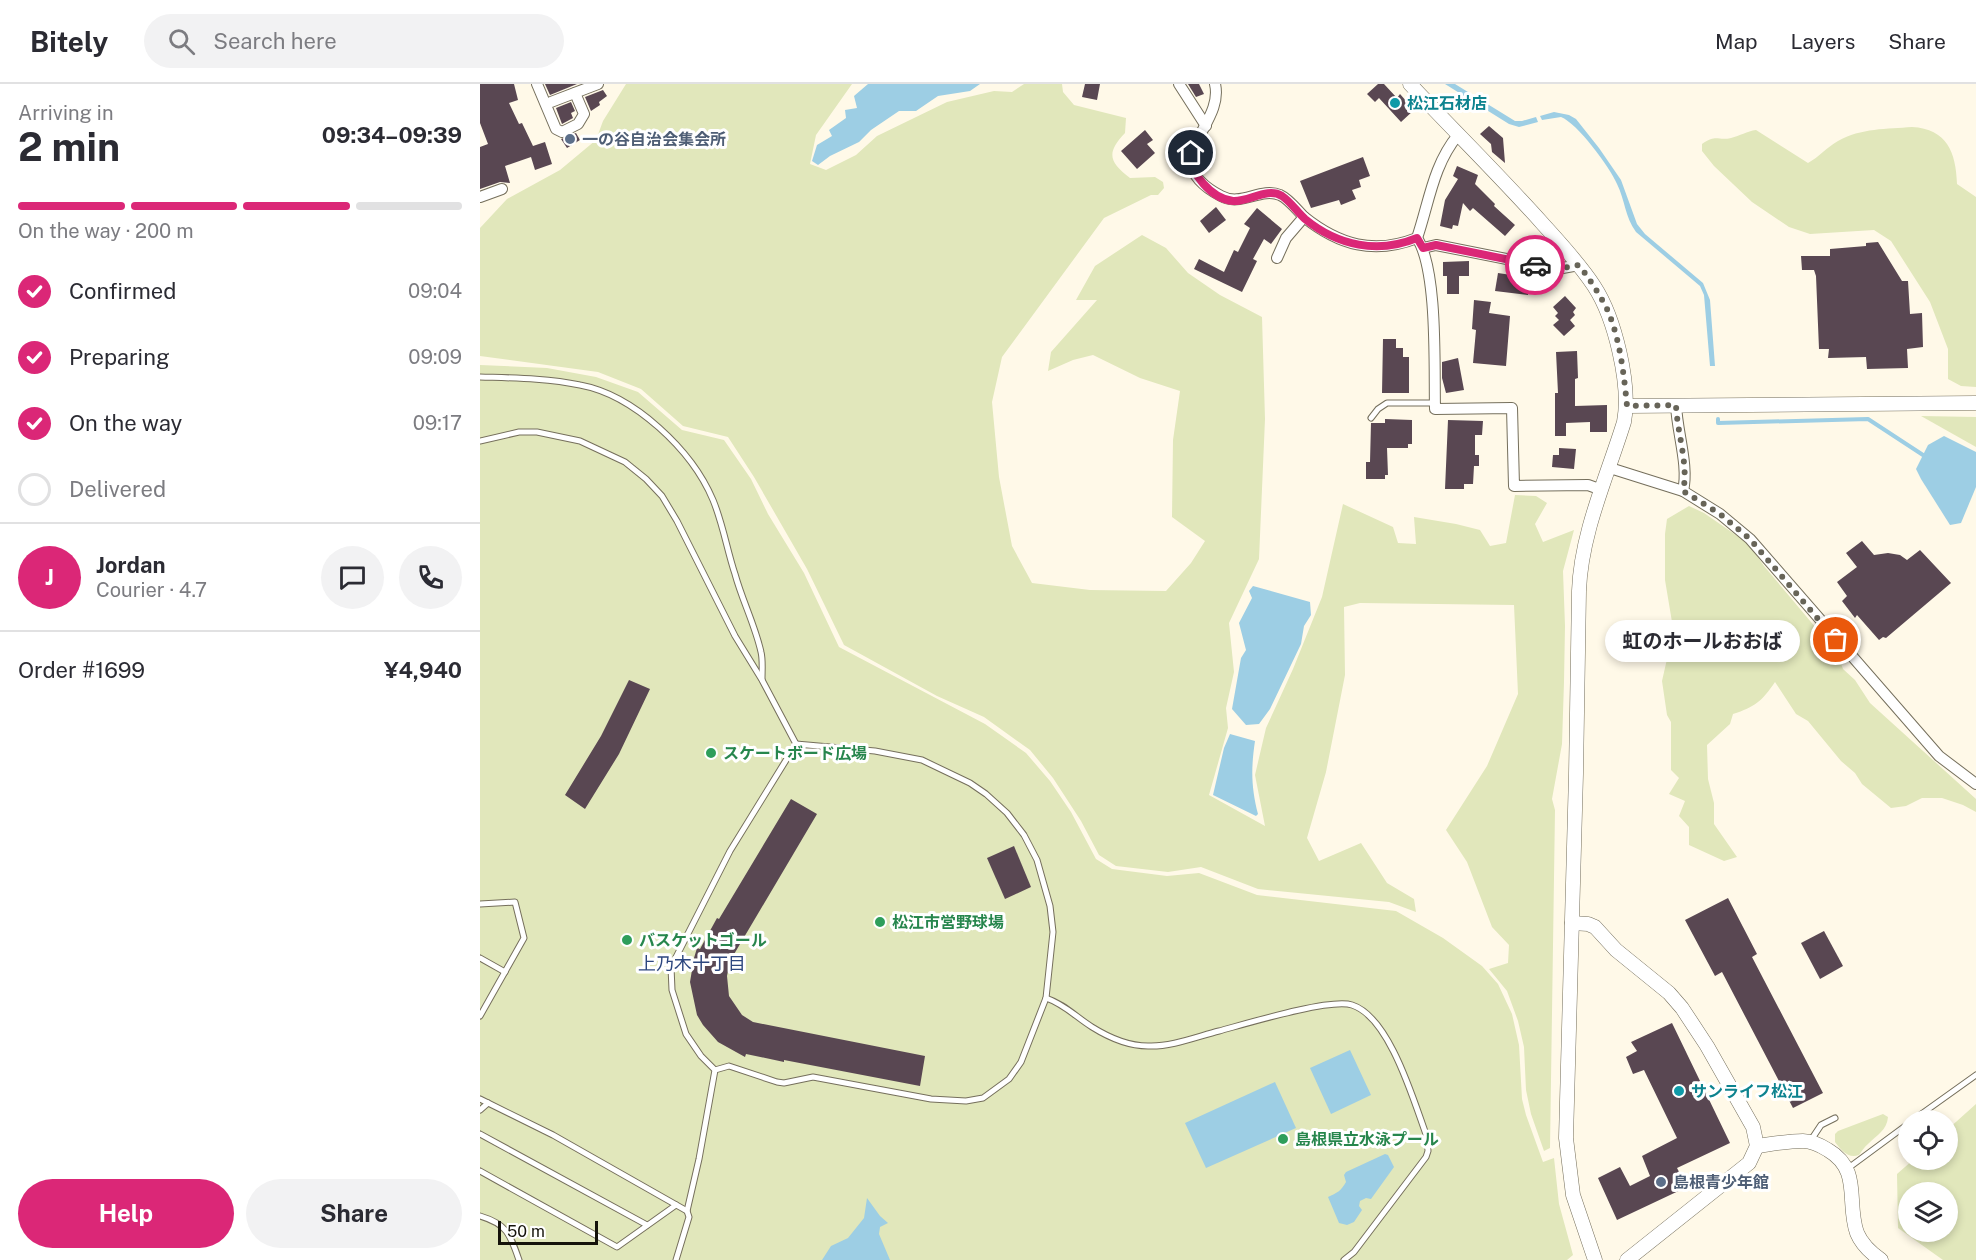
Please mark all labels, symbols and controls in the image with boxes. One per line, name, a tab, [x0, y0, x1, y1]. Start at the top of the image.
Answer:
search box	[144, 14, 564, 68]
text: Bitely	[30, 25, 108, 58]
icon: search	[165, 25, 198, 58]
text: Search here	[213, 28, 337, 54]
text: Map	[1715, 29, 1758, 54]
text: Layers	[1791, 29, 1855, 54]
text: Share	[1888, 29, 1946, 54]
place label: 松江石材店	[1407, 94, 1487, 113]
marker: 松江石材店	[1388, 96, 1402, 110]
text: Arriving in	[18, 101, 113, 125]
text: 09:34–09:39	[322, 122, 462, 148]
text: 2 min	[18, 124, 120, 170]
pin	[1165, 127, 1216, 178]
place label: 一の谷自治会集会所	[582, 130, 726, 149]
marker: 一の谷自治会集会所	[563, 132, 577, 146]
icon: home	[1174, 136, 1207, 169]
text: On the way · 200 m	[18, 219, 194, 243]
courier	[1505, 235, 1565, 295]
icon: car	[1519, 249, 1552, 282]
icon: check	[18, 275, 51, 308]
text: Confirmed	[69, 278, 176, 304]
text: 09:04	[408, 279, 462, 303]
icon: check	[18, 341, 51, 374]
text: Preparing	[69, 344, 170, 370]
text: 09:09	[408, 345, 462, 369]
icon: check	[18, 407, 51, 440]
text: On the way	[69, 410, 182, 436]
text: 09:17	[413, 411, 462, 435]
text: Delivered	[69, 476, 166, 502]
button: chat	[321, 546, 384, 609]
button: phone	[399, 546, 462, 609]
text: Jordan	[96, 552, 165, 578]
text: J	[45, 564, 54, 590]
text: Courier · 4.7	[96, 578, 207, 602]
pin	[1810, 614, 1861, 665]
callout: 虹のホールおおば	[1605, 619, 1800, 661]
icon: bag	[1819, 623, 1852, 656]
text: 虹のホールおおば	[1623, 629, 1783, 653]
text: Order #1699	[18, 657, 145, 683]
text: ¥4,940	[384, 657, 462, 683]
place label: スケートボード広場	[723, 744, 867, 763]
marker: スケートボード広場	[704, 746, 718, 760]
place label: 松江市営野球場	[892, 913, 1004, 932]
marker: 松江市営野球場	[873, 915, 887, 929]
place label: バスケットゴール	[639, 931, 767, 950]
marker: バスケットゴール	[620, 933, 634, 947]
district label: 上乃木十丁目	[638, 953, 746, 974]
place label: サンライフ松江	[1691, 1082, 1803, 1101]
marker: サンライフ松江	[1672, 1084, 1686, 1098]
map controls	[1898, 1110, 1958, 1242]
button: locate	[1898, 1110, 1958, 1170]
place label: 島根県立水泳プール	[1295, 1130, 1439, 1149]
marker: 島根県立水泳プール	[1276, 1132, 1290, 1146]
place label: 島根青少年館	[1673, 1173, 1769, 1192]
marker: 島根青少年館	[1654, 1175, 1668, 1189]
button: Help	[18, 1179, 234, 1248]
button: Share	[246, 1179, 462, 1248]
button: layers	[1898, 1182, 1958, 1242]
scale bar	[498, 1218, 598, 1246]
text: 50 m	[507, 1222, 545, 1241]

